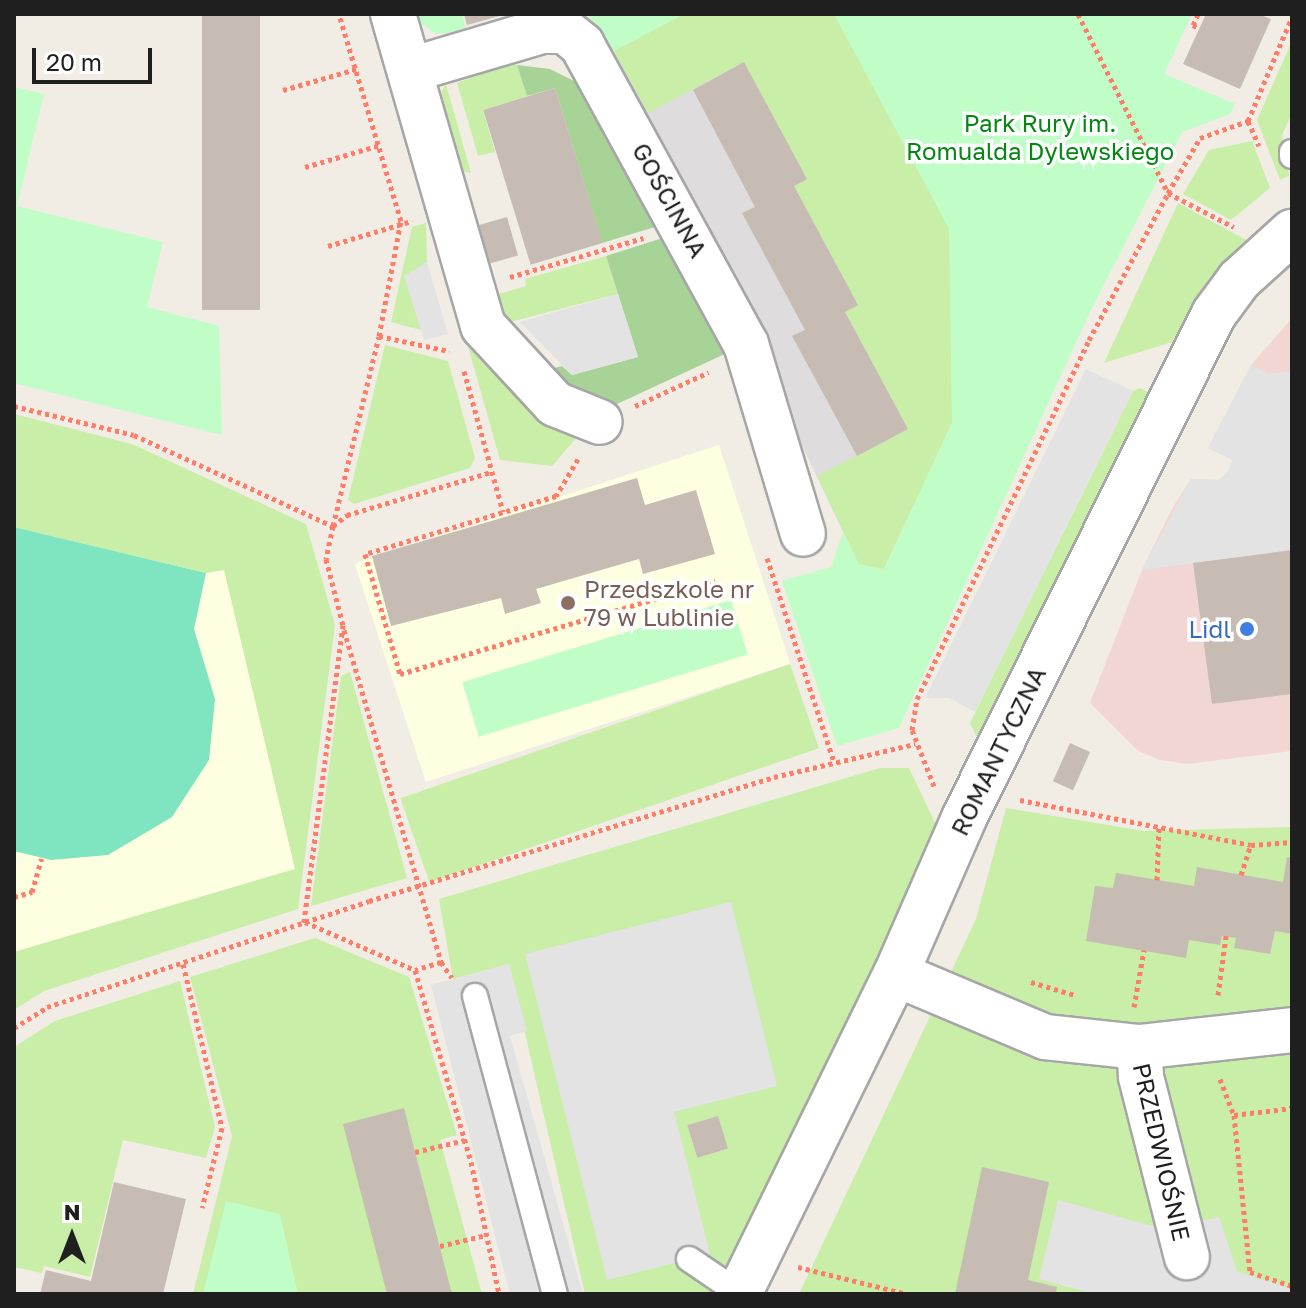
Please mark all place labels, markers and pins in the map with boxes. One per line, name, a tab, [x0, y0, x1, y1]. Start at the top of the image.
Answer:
place label: Przedszkole nr 79 w Lublinie	[584, 575, 754, 631]
marker: Przedszkole nr 79 w Lublinie	[559, 594, 577, 612]
place label: Lidl	[1188, 615, 1231, 643]
marker: Lidl	[1238, 620, 1256, 638]

